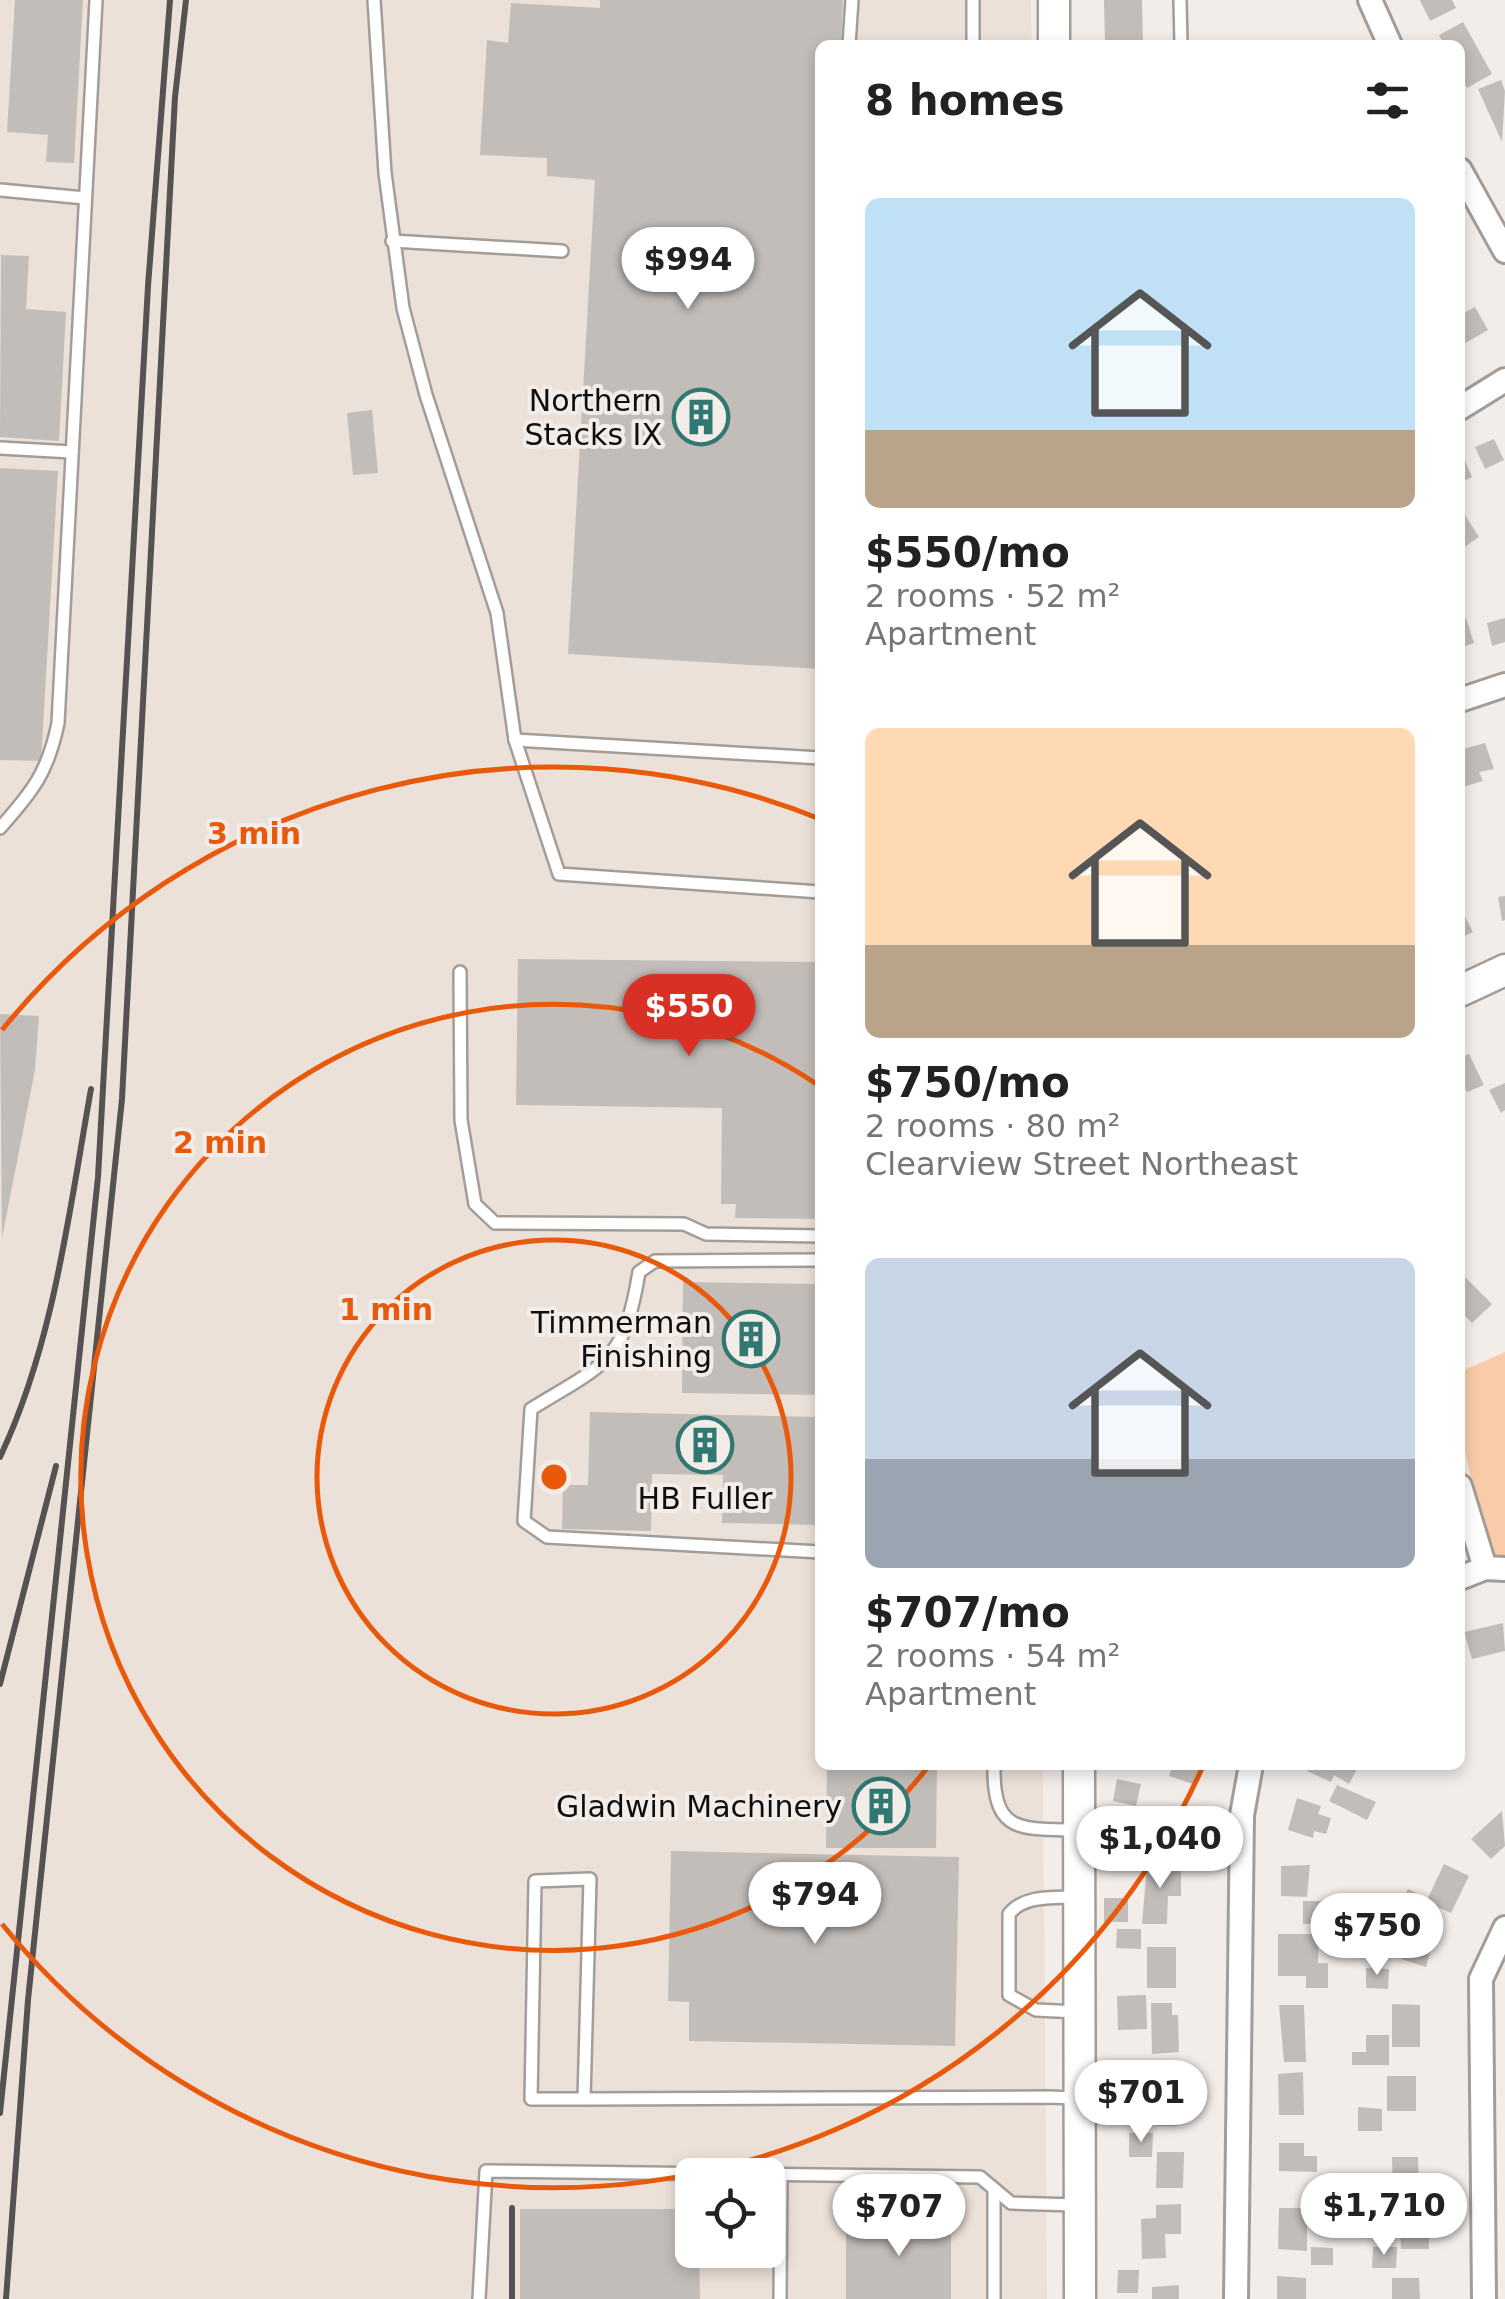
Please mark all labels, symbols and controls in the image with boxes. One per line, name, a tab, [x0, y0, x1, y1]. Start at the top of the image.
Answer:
icon: filters	[1360, 73, 1415, 128]
text: 8 homes	[865, 76, 1065, 125]
pin: $994	[629, 227, 747, 312]
text: $994	[643, 240, 733, 278]
icon: home	[1050, 263, 1230, 443]
place label: Northern Stacks IX	[524, 383, 662, 452]
building icon: Northern Stacks IX	[671, 387, 731, 447]
text: $550/mo	[865, 528, 1070, 577]
text: 2 rooms · 52 m²	[865, 577, 1120, 615]
text: Apartment	[865, 615, 1036, 653]
icon: home	[1050, 793, 1230, 973]
text: 3 min	[207, 816, 301, 851]
pin: $550	[630, 974, 748, 1059]
text: $550	[644, 987, 734, 1025]
text: $750/mo	[865, 1058, 1070, 1107]
text: 2 rooms · 80 m²	[865, 1107, 1120, 1145]
text: 2 min	[173, 1125, 267, 1160]
text: Clearview Street Northeast	[865, 1145, 1298, 1183]
text: 1 min	[339, 1292, 433, 1327]
place label: Timmerman Finishing	[530, 1305, 712, 1374]
building icon: Timmerman Finishing	[721, 1309, 781, 1369]
icon: home	[1050, 1323, 1230, 1503]
building icon: HB Fuller	[675, 1415, 735, 1475]
centre of rings	[536, 1459, 572, 1495]
place label: HB Fuller	[638, 1481, 773, 1516]
text: $707/mo	[865, 1588, 1070, 1637]
text: 2 rooms · 54 m²	[865, 1637, 1120, 1675]
text: Apartment	[865, 1675, 1036, 1713]
building icon: Gladwin Machinery	[851, 1776, 911, 1836]
place label: Gladwin Machinery	[556, 1789, 842, 1824]
pin: $1,040	[1079, 1806, 1241, 1891]
text: $1,040	[1098, 1819, 1222, 1857]
pin: $794	[756, 1862, 874, 1947]
text: $794	[770, 1875, 860, 1913]
pin: $750	[1318, 1893, 1436, 1978]
text: $750	[1332, 1906, 1422, 1944]
pin: $701	[1082, 2060, 1200, 2145]
text: $701	[1096, 2073, 1186, 2111]
map controls	[675, 2158, 785, 2268]
button: locate	[675, 2158, 785, 2268]
pin: $1,710	[1303, 2173, 1465, 2258]
pin: $707	[840, 2174, 958, 2259]
text: $1,710	[1322, 2186, 1446, 2224]
text: $707	[854, 2187, 944, 2225]

